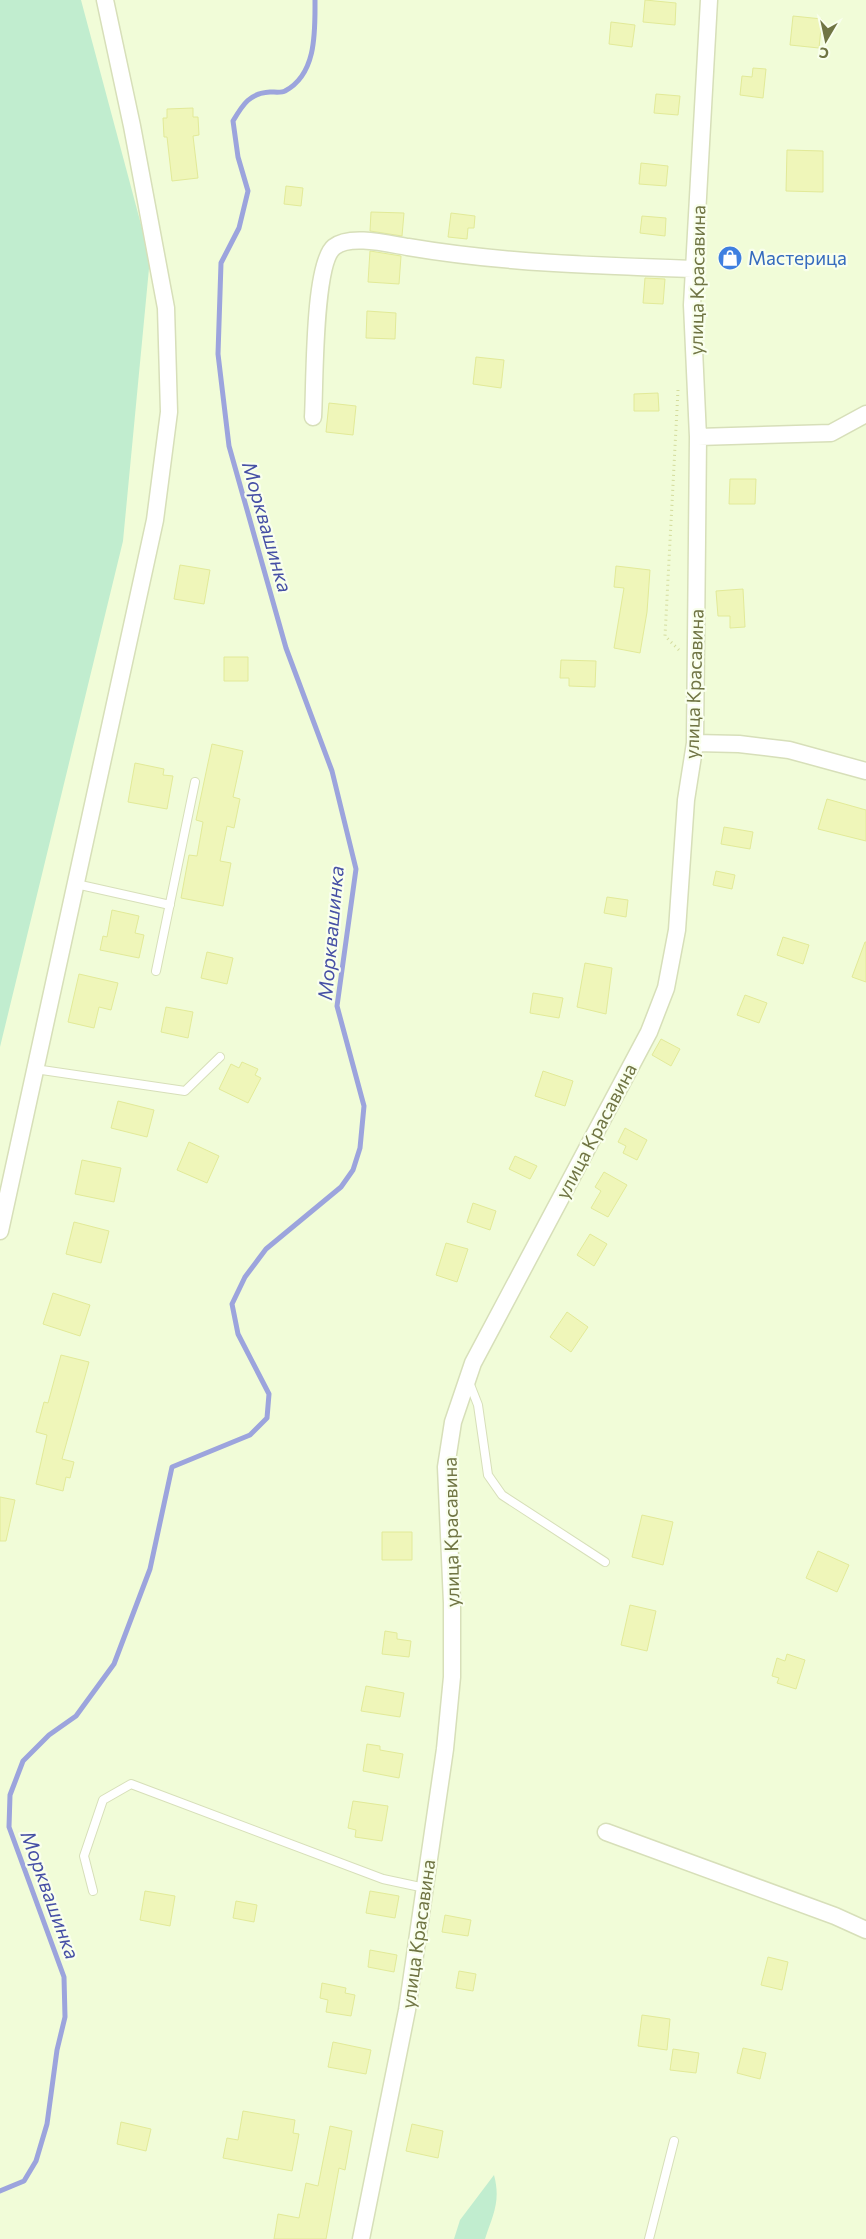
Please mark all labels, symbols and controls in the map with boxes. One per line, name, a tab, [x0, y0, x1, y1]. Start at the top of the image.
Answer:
north arrow	[801, 15, 851, 65]
text: С	[818, 44, 830, 62]
street label: улица Красавина	[684, 205, 709, 355]
shop icon: Мастерица	[717, 245, 743, 271]
place label: Мастерица	[748, 246, 847, 269]
water label: Морквашинка	[238, 459, 298, 595]
street label: улица Красавина	[679, 609, 708, 759]
water label: Морквашинка	[312, 865, 348, 1001]
street label: улица Красавина	[550, 1059, 641, 1202]
street label: улица Красавина	[438, 1457, 463, 1607]
water label: Морквашинка	[17, 1827, 85, 1962]
street label: улица Красавина	[396, 1858, 439, 2010]

